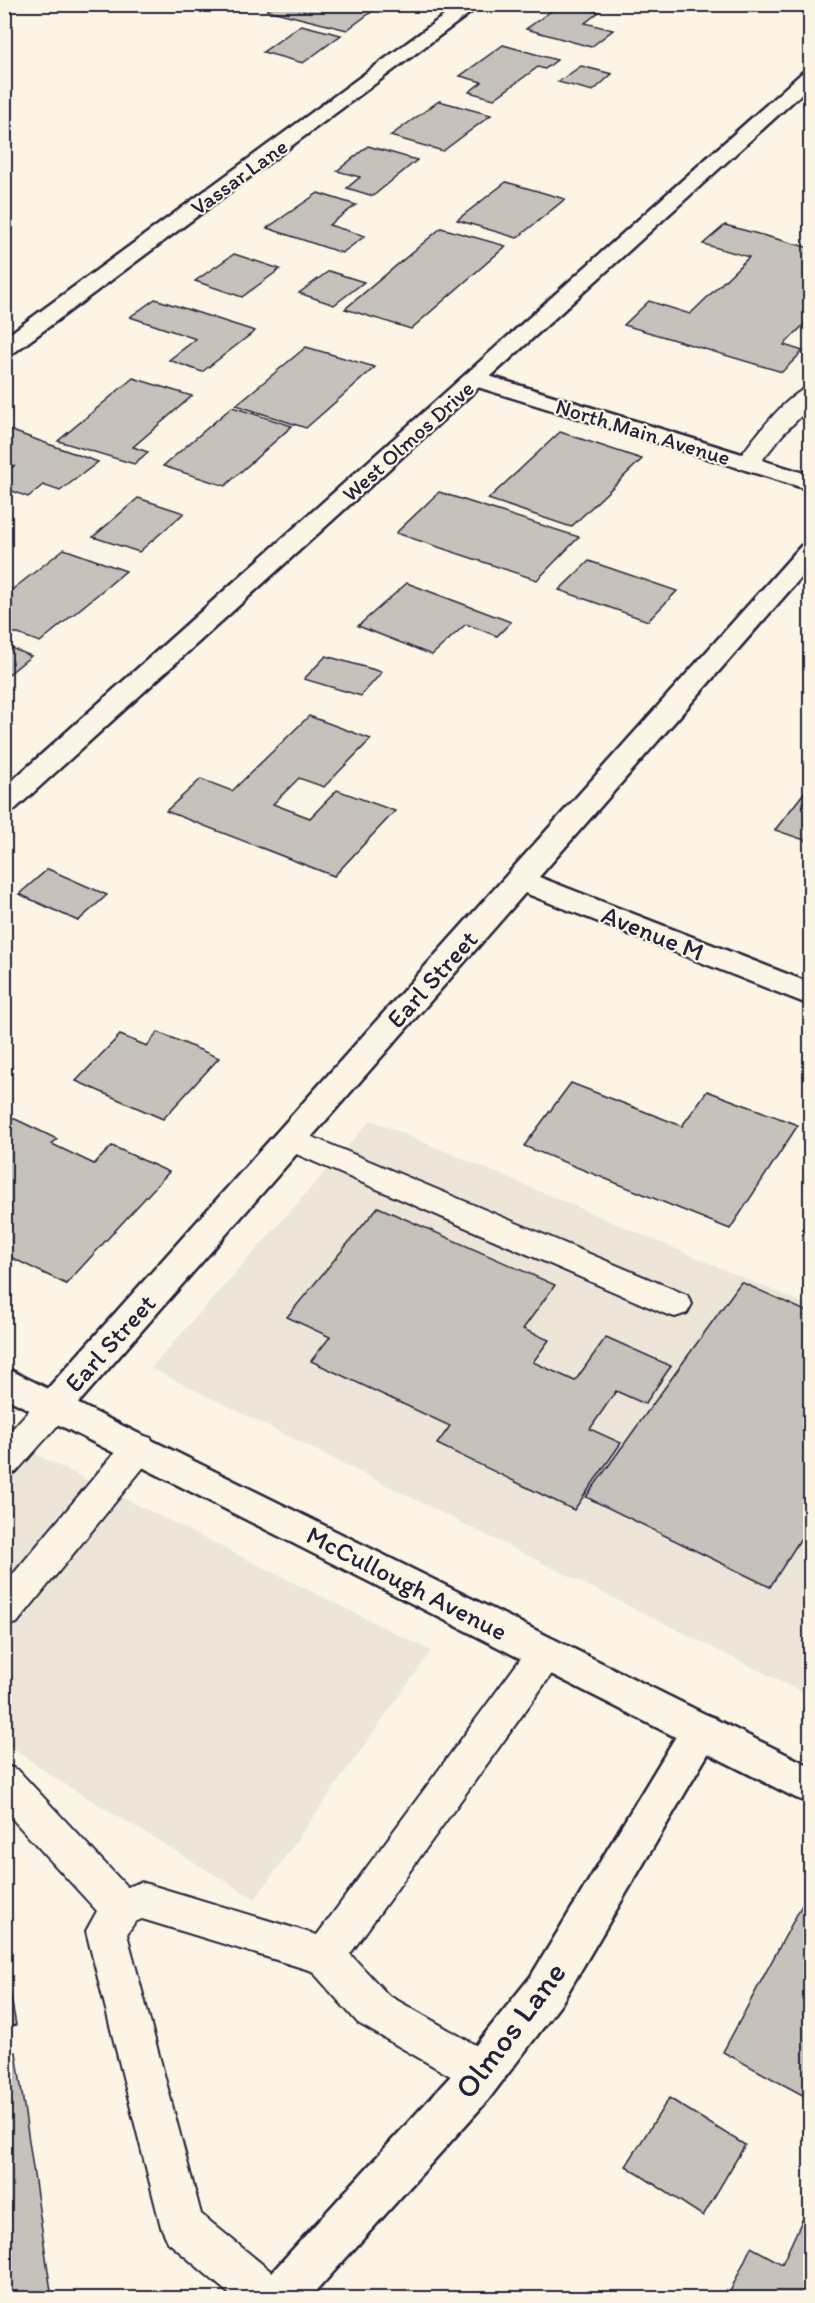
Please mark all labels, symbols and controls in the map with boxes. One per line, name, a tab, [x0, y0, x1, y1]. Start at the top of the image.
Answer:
street label: Vassar Lane	[185, 133, 293, 221]
street label: West Olmos Drive	[337, 375, 479, 507]
street label: North Main Avenue	[552, 393, 734, 471]
street label: Avenue M	[597, 898, 709, 968]
street label: Earl Street	[380, 923, 484, 1035]
street label: Earl Street	[58, 1287, 162, 1399]
street label: McCullough Avenue	[301, 1519, 513, 1647]
street label: Olmos Lane	[446, 1954, 574, 2106]

